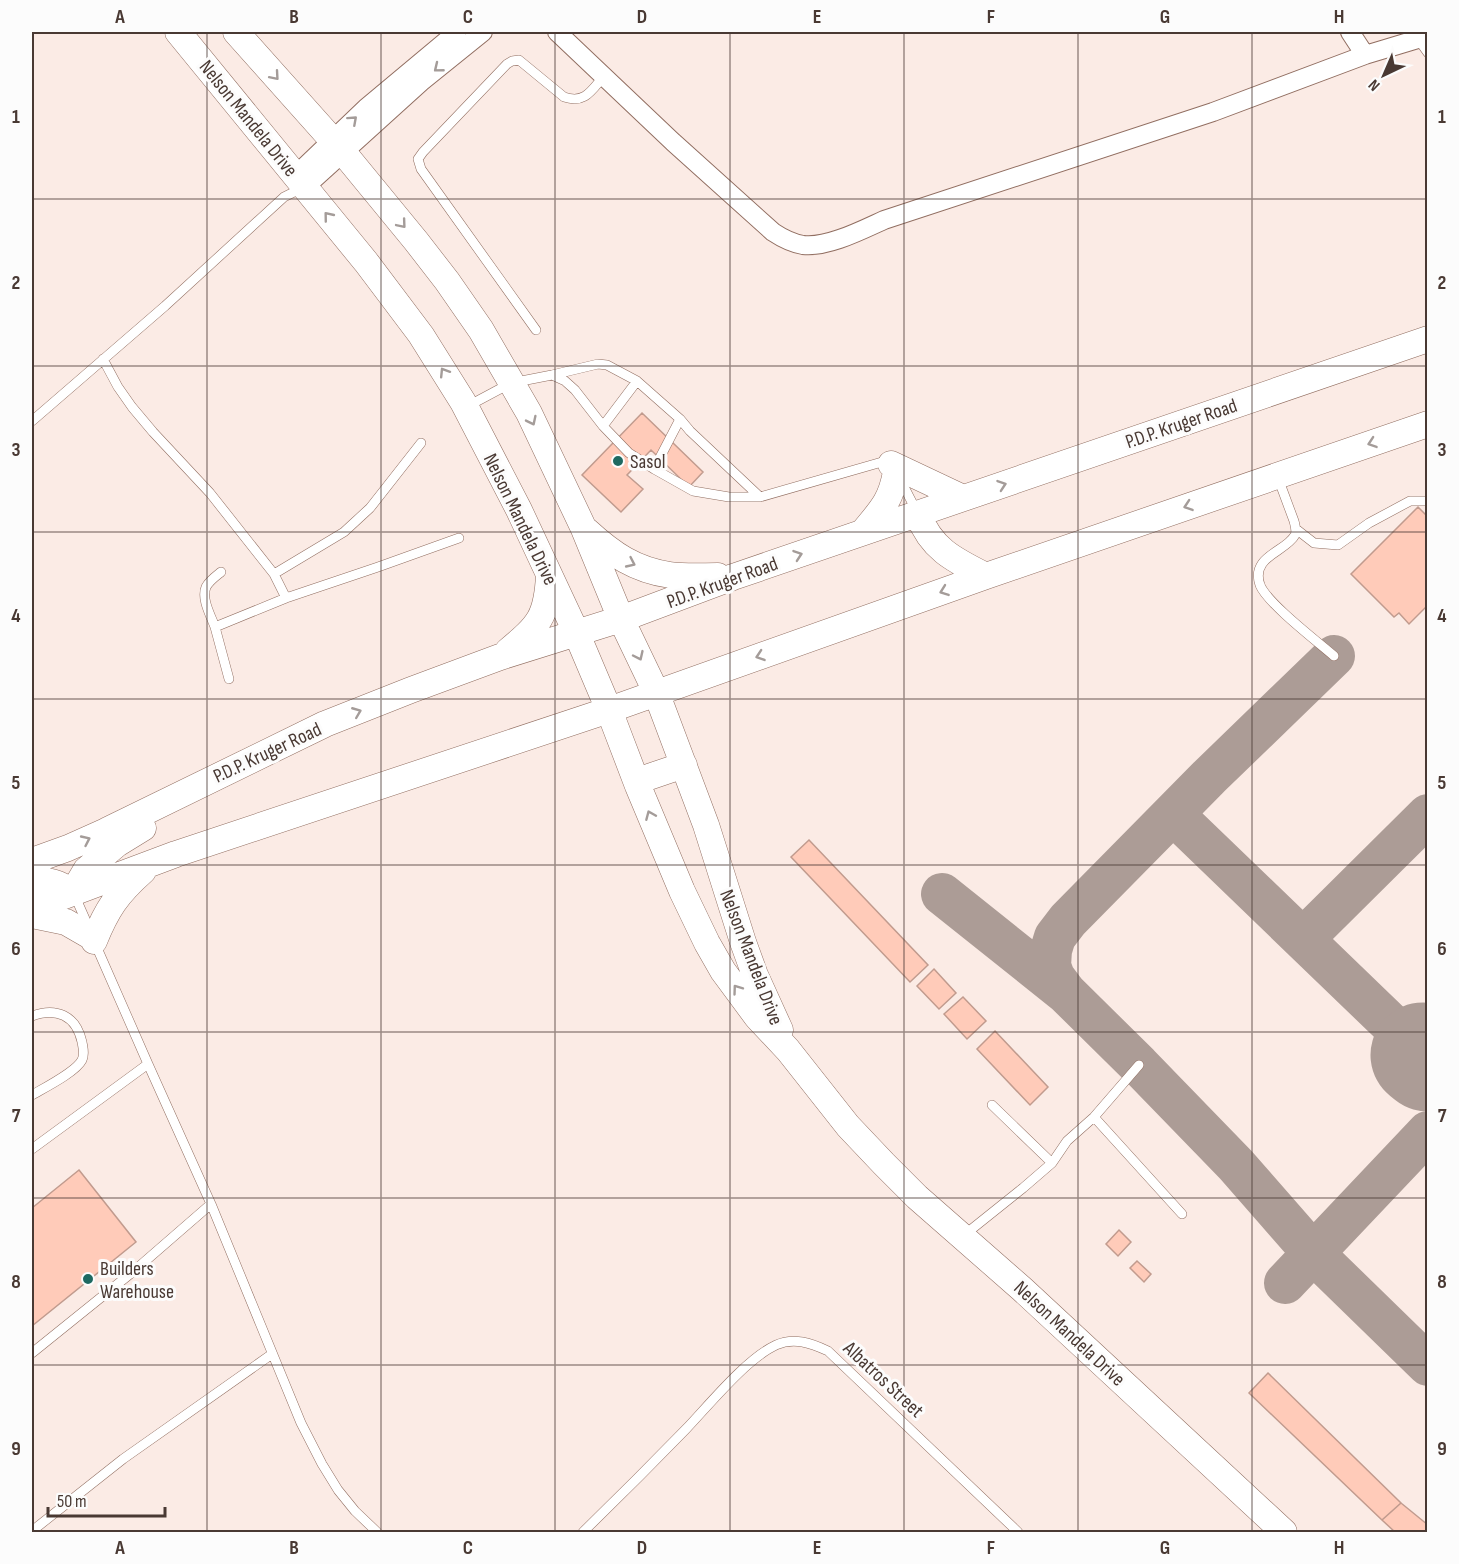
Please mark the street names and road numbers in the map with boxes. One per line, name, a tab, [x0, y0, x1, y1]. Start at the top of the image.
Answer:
street label: Nelson Mandela Drive	[194, 55, 303, 182]
street label: P.D.P. Kruger Road	[1122, 394, 1240, 454]
street label: Nelson Mandela Drive	[478, 450, 562, 589]
street label: P.D.P. Kruger Road	[664, 552, 781, 614]
street label: P.D.P. Kruger Road	[210, 717, 325, 788]
street label: Nelson Mandela Drive	[714, 886, 788, 1029]
street label: Nelson Mandela Drive	[1009, 1276, 1130, 1391]
street label: Albatros Street	[838, 1336, 928, 1423]

